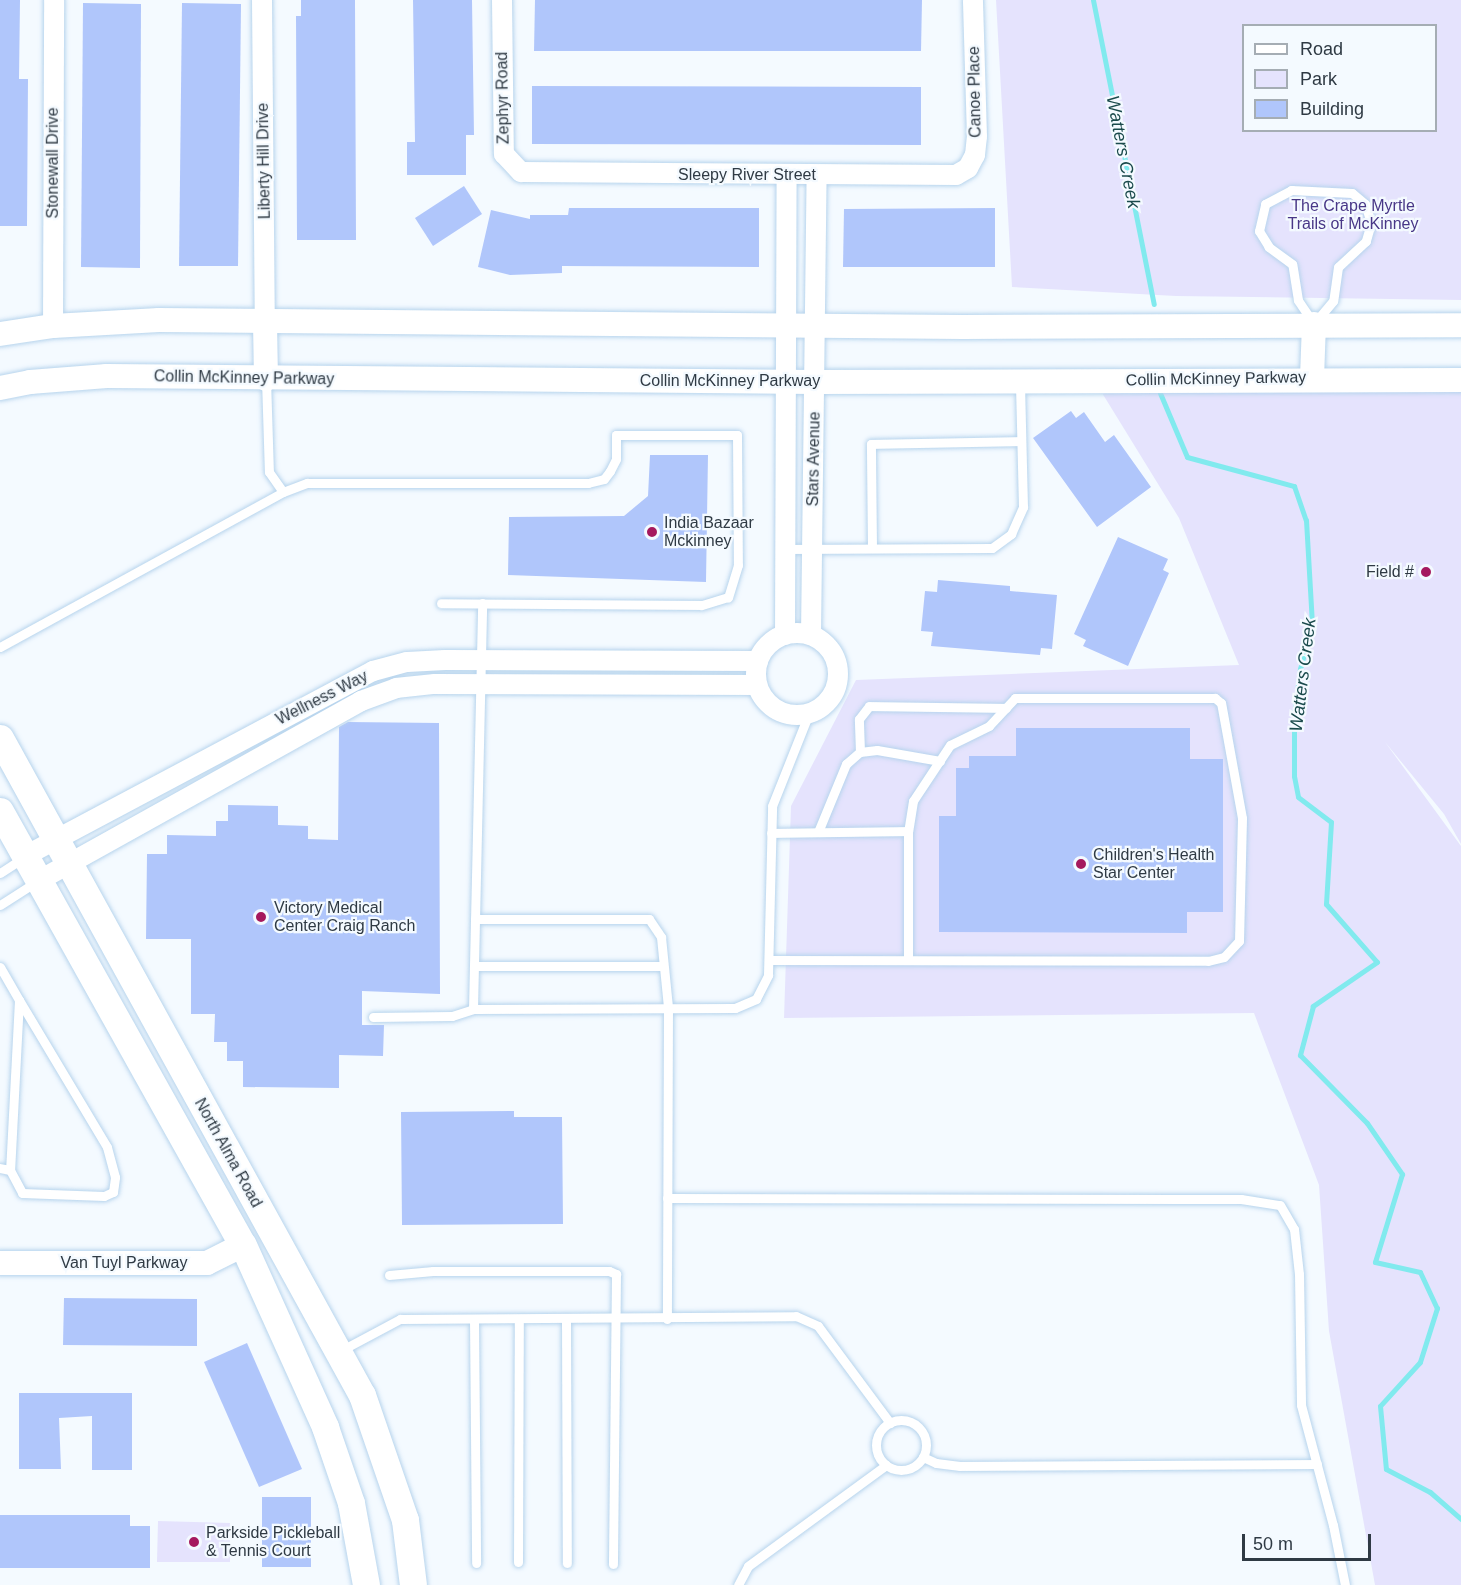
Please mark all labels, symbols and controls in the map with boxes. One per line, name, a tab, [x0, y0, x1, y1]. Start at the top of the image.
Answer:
legend	[1242, 24, 1437, 132]
text: Road	[1300, 39, 1343, 59]
street label: Canoe Place	[965, 46, 985, 138]
street label: Zephyr Road	[493, 52, 513, 144]
text: Park	[1300, 69, 1337, 89]
water label: Watters Creek	[1101, 94, 1145, 210]
text: Building	[1300, 99, 1364, 119]
street label: Liberty Hill Drive	[253, 103, 275, 219]
street label: Stonewall Drive	[43, 107, 63, 219]
street label: Sleepy River Street	[678, 165, 816, 185]
park label: The Crape Myrtle Trails of McKinney	[1288, 196, 1418, 234]
street label: Collin McKinney Parkway	[154, 367, 334, 389]
street label: Collin McKinney Parkway	[1126, 368, 1306, 390]
street label: Collin McKinney Parkway	[640, 371, 820, 391]
street label: Stars Avenue	[804, 411, 824, 507]
place label: India Bazaar Mckinney	[664, 513, 754, 551]
marker: India Bazaar Mckinney	[645, 525, 659, 539]
place label: Field #	[1366, 562, 1414, 582]
marker: Field #	[1419, 565, 1433, 579]
water label: Watters Creek	[1285, 617, 1321, 733]
street label: Wellness Way	[273, 667, 371, 729]
place label: Children's Health Star Center	[1093, 845, 1214, 883]
marker: Children's Health Star Center	[1074, 857, 1088, 871]
place label: Victory Medical Center Craig Ranch	[274, 898, 415, 936]
marker: Victory Medical Center Craig Ranch	[252, 908, 270, 926]
street label: North Alma Road	[190, 1095, 266, 1211]
street label: Van Tuyl Parkway	[60, 1253, 188, 1273]
scale bar	[1245, 1522, 1374, 1560]
place label: Parkside Pickleball & Tennis Court	[206, 1523, 340, 1561]
text: 50 m	[1253, 1534, 1293, 1554]
marker: Parkside Pickleball & Tennis Court	[187, 1535, 201, 1549]

